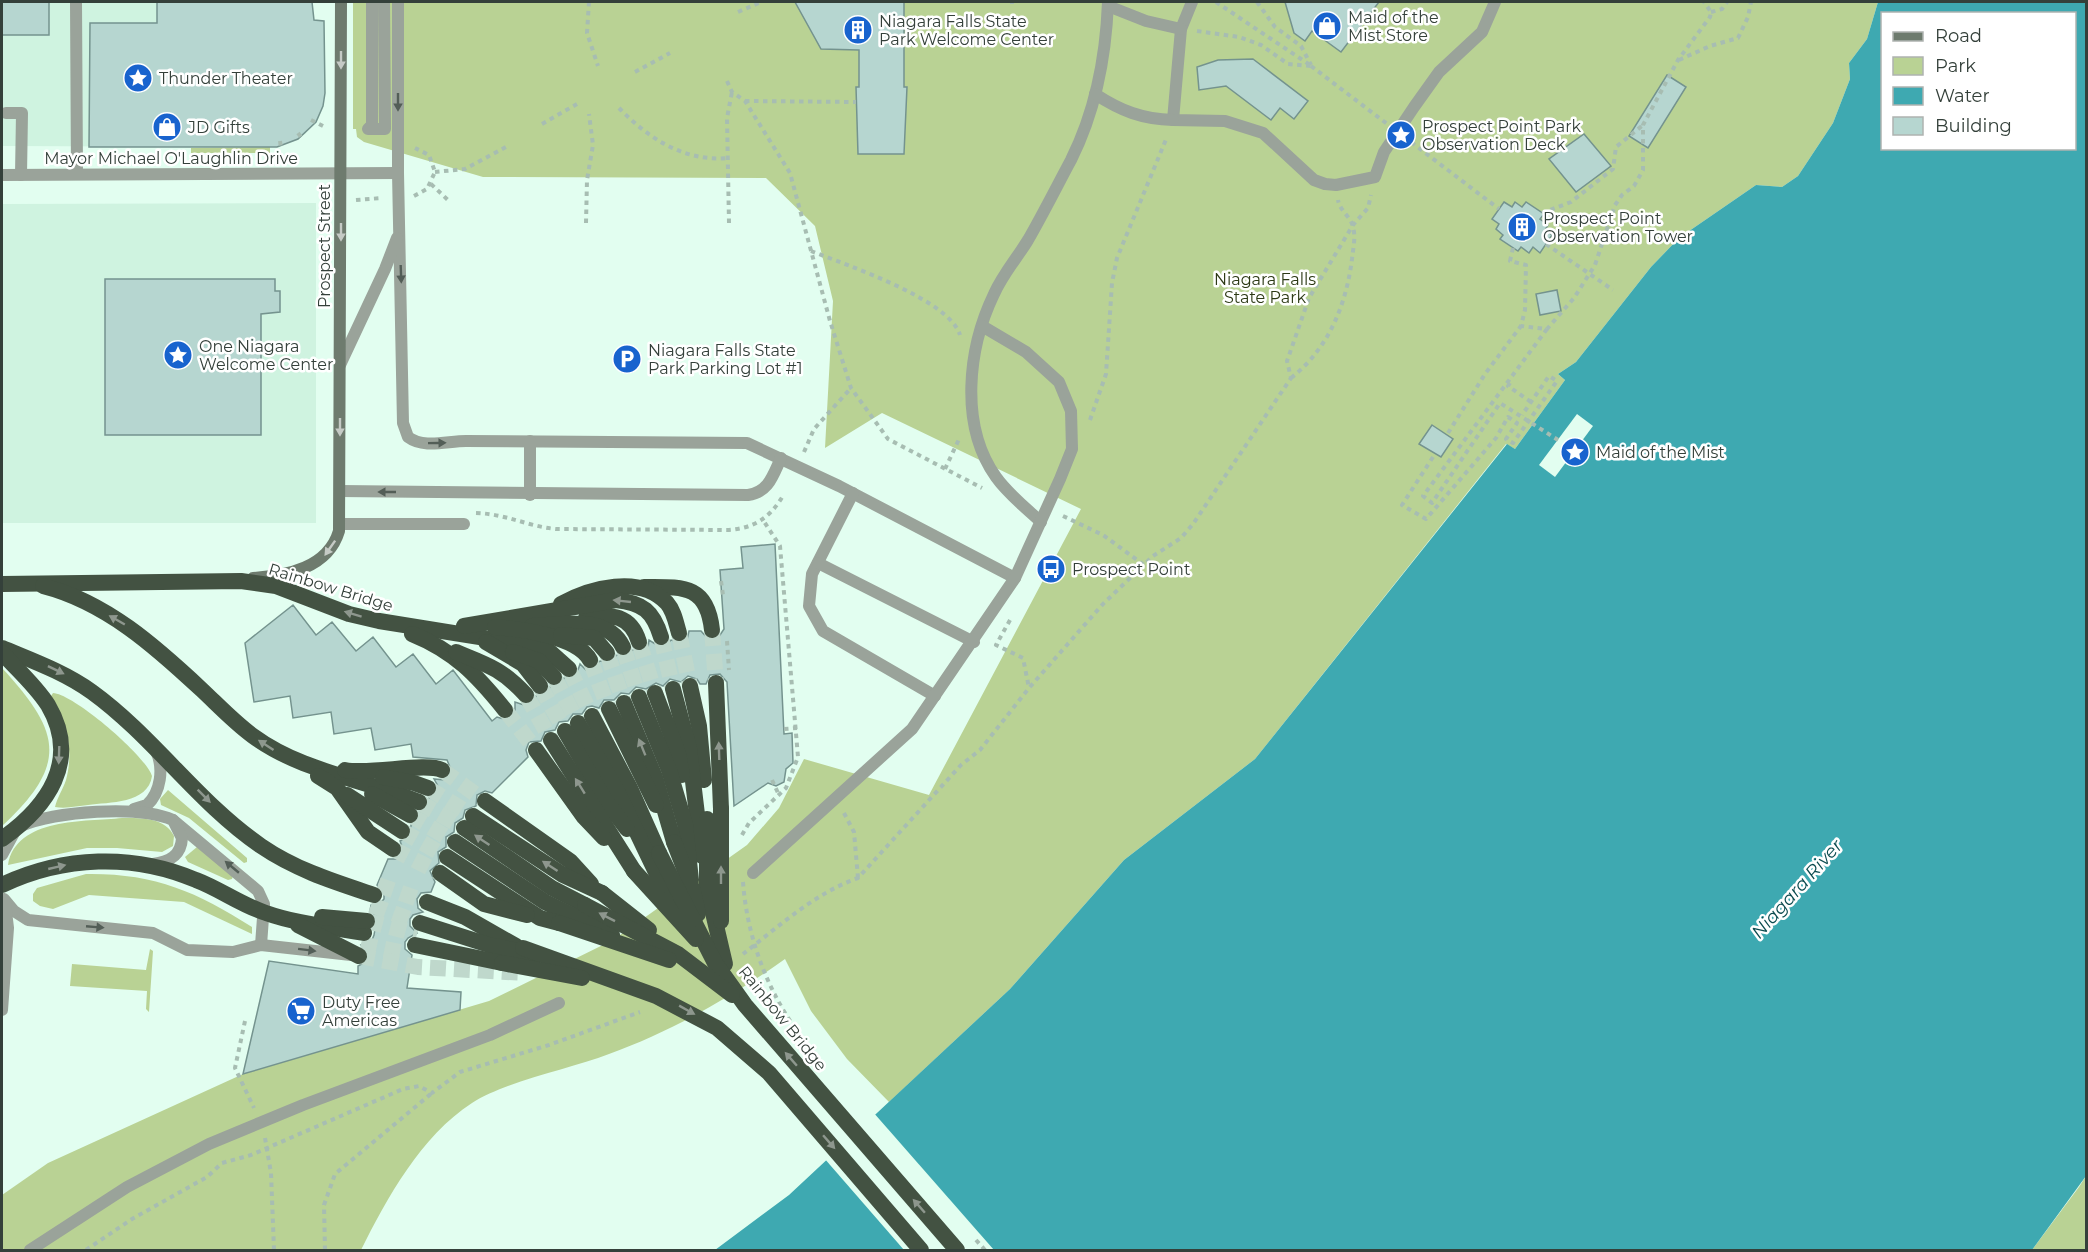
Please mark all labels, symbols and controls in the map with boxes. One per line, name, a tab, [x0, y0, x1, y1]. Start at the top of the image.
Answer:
place label: Maid of the Mist Store	[1348, 8, 1439, 45]
shop icon: Maid of the Mist Store	[1311, 10, 1343, 42]
place label: Niagara Falls State Park Welcome Center	[879, 12, 1054, 49]
legend	[1881, 12, 2076, 150]
building icon: Niagara Falls State Park Welcome Center	[842, 14, 874, 46]
text: Road	[1935, 25, 1982, 47]
one-way arrow	[336, 50, 346, 69]
text: Park	[1935, 55, 1976, 77]
place icon: Thunder Theater	[122, 62, 154, 94]
place label: Thunder Theater	[159, 69, 293, 88]
text: Water	[1935, 85, 1990, 107]
one-way arrow	[393, 92, 403, 111]
shop icon: JD Gifts	[151, 111, 183, 143]
text: Building	[1935, 115, 2012, 137]
place label: Prospect Point Park Observation Deck	[1422, 117, 1582, 154]
place label: JD Gifts	[187, 118, 250, 137]
place icon: Prospect Point Park Observation Deck	[1385, 119, 1417, 151]
street label: Mayor Michael O'Laughlin Drive	[44, 149, 298, 168]
street label: Prospect Street	[315, 184, 334, 308]
place label: Prospect Point Observation Tower	[1543, 209, 1693, 246]
building icon: Prospect Point Observation Tower	[1506, 211, 1538, 243]
one-way arrow	[336, 223, 346, 242]
one-way arrow	[396, 264, 406, 283]
park label: Niagara Falls State Park	[1214, 270, 1316, 307]
place label: One Niagara Welcome Center	[199, 337, 333, 374]
place icon: One Niagara Welcome Center	[162, 339, 194, 371]
place label: Niagara Falls State Park Parking Lot #1	[648, 341, 803, 378]
parking icon: Niagara Falls State Park Parking Lot #1	[611, 343, 643, 375]
one-way arrow	[335, 418, 345, 437]
place icon: Maid of the Mist	[1559, 436, 1591, 468]
one-way arrow	[428, 438, 447, 448]
place label: Maid of the Mist	[1596, 443, 1725, 462]
one-way arrow	[378, 487, 397, 497]
one-way arrow	[324, 539, 336, 555]
bus stop icon: Prospect Point	[1035, 553, 1067, 585]
street label: Rainbow Bridge	[266, 560, 395, 615]
place label: Prospect Point	[1072, 560, 1191, 579]
one-way arrow	[613, 596, 632, 606]
one-way arrow	[344, 609, 362, 618]
one-way arrow	[108, 615, 125, 625]
one-way arrow	[47, 666, 64, 675]
one-way arrow	[637, 737, 647, 755]
one-way arrow	[258, 739, 274, 750]
one-way arrow	[714, 741, 724, 760]
one-way arrow	[54, 745, 63, 764]
one-way arrow	[574, 778, 585, 794]
one-way arrow	[196, 788, 210, 802]
water label: Niagara River	[1747, 834, 1848, 943]
one-way arrow	[474, 835, 490, 846]
one-way arrow	[48, 861, 66, 871]
one-way arrow	[225, 861, 240, 874]
one-way arrow	[542, 861, 558, 872]
one-way arrow	[716, 866, 726, 885]
one-way arrow	[599, 912, 616, 922]
one-way arrow	[86, 922, 105, 932]
one-way arrow	[298, 945, 317, 955]
street label: Rainbow Bridge	[735, 962, 831, 1074]
place label: Duty Free Americas	[322, 993, 400, 1030]
supermarket icon: Duty Free Americas	[285, 995, 317, 1027]
one-way arrow	[679, 1005, 696, 1015]
one-way arrow	[785, 1052, 798, 1067]
one-way arrow	[822, 1134, 835, 1150]
one-way arrow	[913, 1199, 926, 1214]

